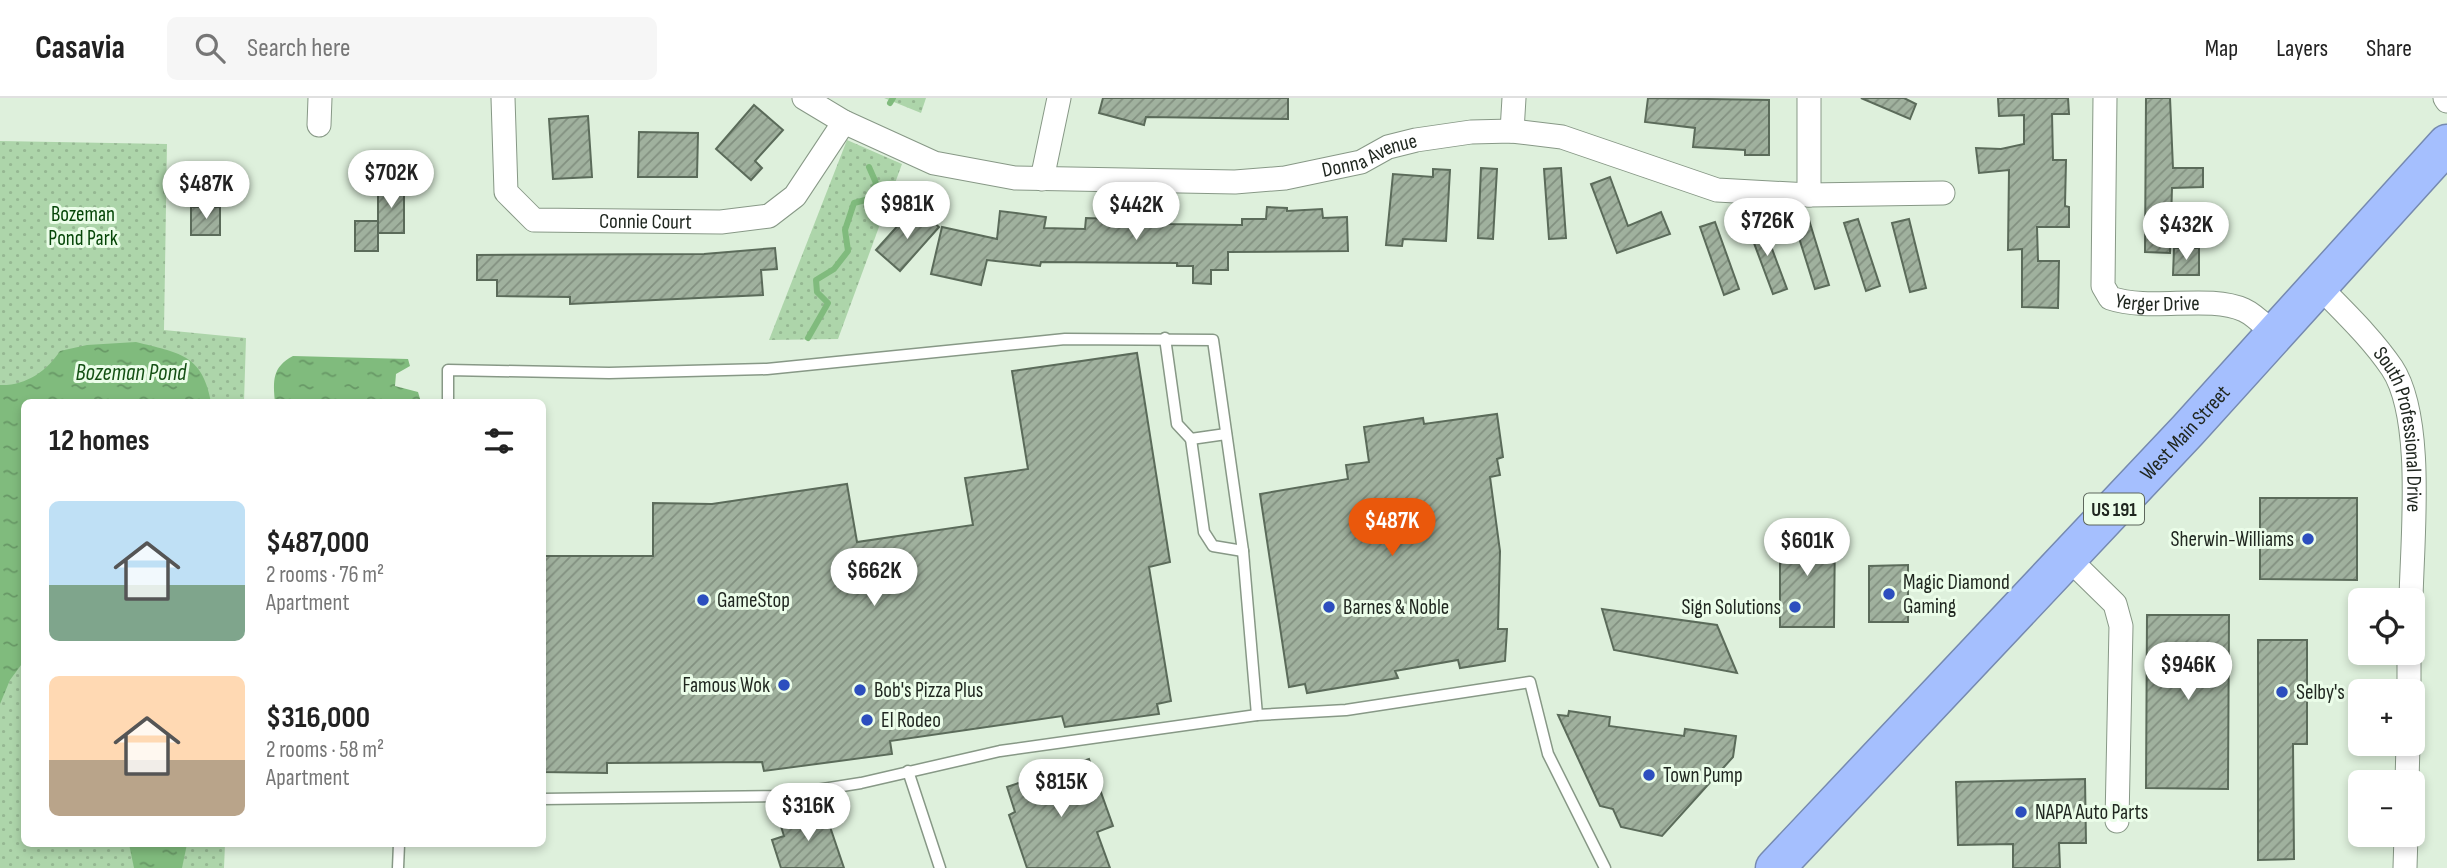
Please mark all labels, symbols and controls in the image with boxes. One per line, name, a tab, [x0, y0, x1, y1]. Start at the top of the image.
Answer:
search box	[167, 17, 657, 80]
text: Casavia	[35, 28, 125, 68]
icon: search	[191, 29, 229, 67]
text: Search here	[247, 33, 350, 64]
text: Map	[2205, 34, 2238, 63]
text: Layers	[2276, 34, 2328, 63]
text: Share	[2366, 34, 2412, 63]
street label: Donna Avenue	[1320, 128, 1420, 183]
pin: $702K	[342, 150, 440, 210]
text: $702K	[364, 159, 418, 187]
pin: $487K	[157, 162, 255, 221]
text: $487K	[179, 170, 233, 198]
pin: $981K	[858, 181, 956, 241]
pin: $442K	[1087, 183, 1185, 242]
text: $981K	[880, 190, 934, 218]
text: $442K	[1109, 191, 1163, 219]
pin: $726K	[1718, 198, 1816, 258]
park label: Bozeman Pond Park	[48, 202, 118, 251]
pin: $432K	[2137, 202, 2235, 262]
text: $726K	[1740, 207, 1794, 235]
street label: Connie Court	[599, 209, 692, 235]
text: $432K	[2159, 211, 2213, 239]
street label: Yerger Drive	[2113, 288, 2200, 317]
street label: South Professional Drive	[2368, 342, 2426, 513]
water label: Bozeman Pond	[76, 359, 187, 387]
street label: West Main Street	[2135, 380, 2235, 486]
icon: filters	[480, 422, 518, 460]
text: 12 homes	[49, 423, 150, 459]
road number: US 191	[2084, 494, 2144, 524]
pin: $487K	[1343, 498, 1441, 558]
text: $487K	[1365, 507, 1419, 535]
pin: $601K	[1758, 518, 1856, 578]
text: $487,000	[266, 525, 369, 561]
text: $601K	[1780, 527, 1834, 555]
place label: Sherwin-Williams	[2171, 527, 2294, 552]
icon: home	[105, 529, 189, 613]
marker: Sherwin-Williams	[2300, 531, 2316, 547]
pin: $662K	[825, 548, 923, 608]
text: $662K	[847, 557, 901, 585]
text: 2 rooms · 76 m²	[266, 561, 384, 589]
place label: Magic Diamond Gaming	[1903, 570, 2010, 619]
marker: Magic Diamond Gaming	[1881, 586, 1897, 602]
place label: GameStop	[717, 588, 790, 613]
map controls	[2348, 588, 2425, 847]
button: locate	[2348, 588, 2425, 665]
text: Apartment	[266, 589, 350, 617]
marker: GameStop	[695, 592, 711, 608]
place label: Barnes & Noble	[1343, 595, 1449, 620]
place label: Sign Solutions	[1681, 595, 1781, 620]
marker: Barnes & Noble	[1321, 599, 1337, 615]
marker: Sign Solutions	[1787, 599, 1803, 615]
pin: $946K	[2139, 642, 2237, 702]
text: $946K	[2160, 651, 2216, 679]
place label: Famous Wok	[682, 673, 770, 698]
marker: Famous Wok	[776, 677, 792, 693]
place label: Bob's Pizza Plus	[874, 678, 983, 703]
button: +	[2348, 679, 2425, 756]
place label: Selby's	[2296, 680, 2345, 705]
marker: Bob's Pizza Plus	[852, 682, 868, 698]
marker: Selby's	[2274, 684, 2290, 700]
text: $316,000	[266, 700, 370, 736]
icon: home	[105, 704, 189, 788]
place label: El Rodeo	[881, 708, 941, 733]
marker: El Rodeo	[859, 712, 875, 728]
text: 2 rooms · 58 m²	[266, 736, 384, 764]
pin: $815K	[1012, 760, 1110, 819]
place label: Town Pump	[1663, 763, 1743, 788]
text: Apartment	[266, 764, 350, 792]
marker: Town Pump	[1641, 767, 1657, 783]
text: $815K	[1034, 768, 1088, 796]
button: −	[2348, 770, 2425, 847]
pin: $316K	[759, 784, 857, 843]
text: $316K	[781, 792, 835, 820]
place label: NAPA Auto Parts	[2035, 800, 2148, 825]
marker: NAPA Auto Parts	[2013, 804, 2029, 820]

